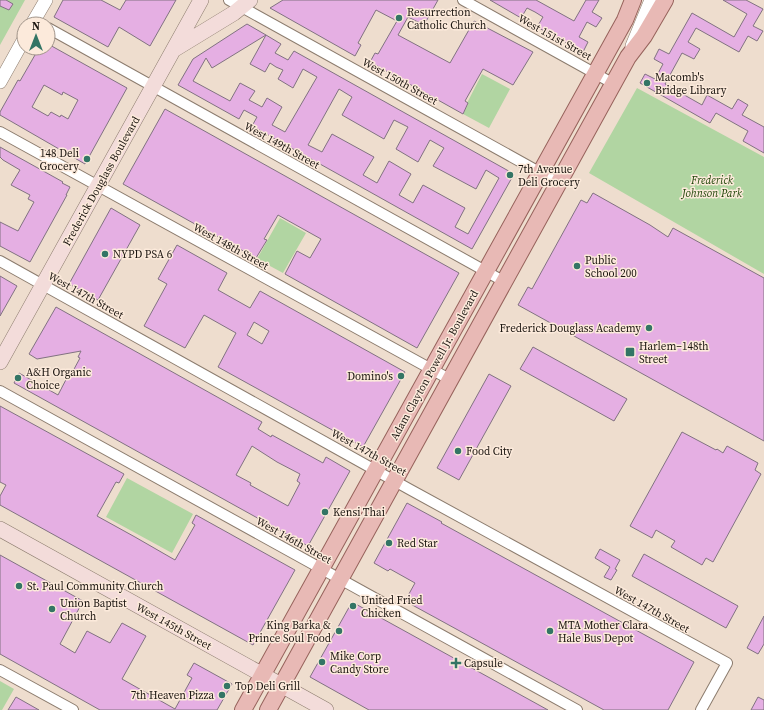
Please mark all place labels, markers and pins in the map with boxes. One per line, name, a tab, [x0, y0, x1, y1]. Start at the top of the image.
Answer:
place label: Resurrection Catholic Church	[407, 5, 487, 33]
marker: Resurrection Catholic Church	[394, 13, 404, 23]
place label: Macomb's Bridge Library	[655, 70, 727, 98]
marker: Macomb's Bridge Library	[642, 78, 652, 88]
place label: 148 Deli Grocery	[40, 146, 79, 174]
marker: 148 Deli Grocery	[82, 154, 92, 164]
place label: 7th Avenue Deli Grocery	[518, 162, 580, 190]
marker: 7th Avenue Deli Grocery	[505, 170, 515, 180]
place label: NYPD PSA 6	[113, 247, 173, 262]
marker: NYPD PSA 6	[100, 249, 110, 259]
place label: Public School 200	[585, 253, 637, 281]
marker: Public School 200	[572, 261, 582, 271]
place label: Frederick Douglass Academy	[499, 321, 641, 336]
marker: Frederick Douglass Academy	[644, 323, 654, 333]
place label: Harlem–148th Street	[639, 339, 709, 367]
marker: Harlem–148th Street	[624, 346, 636, 358]
place label: A&H Organic Choice	[26, 365, 92, 393]
place label: Domino's	[347, 369, 393, 384]
marker: Domino's	[396, 371, 406, 381]
marker: A&H Organic Choice	[13, 373, 23, 383]
place label: Food City	[466, 444, 513, 459]
marker: Food City	[453, 446, 463, 456]
place label: Kensi Thai	[333, 505, 385, 520]
marker: Kensi Thai	[320, 507, 330, 517]
place label: Red Star	[397, 536, 438, 551]
marker: Red Star	[384, 538, 394, 548]
place label: St. Paul Community Church	[27, 579, 164, 594]
marker: St. Paul Community Church	[14, 581, 24, 591]
place label: United Fried Chicken	[361, 593, 423, 621]
place label: Union Baptist Church	[60, 596, 127, 624]
marker: United Fried Chicken	[348, 601, 358, 611]
marker: Union Baptist Church	[47, 604, 57, 614]
place label: King Barka & Prince Soul Food	[248, 618, 332, 646]
place label: MTA Mother Clara Hale Bus Depot	[558, 618, 648, 646]
marker: King Barka & Prince Soul Food	[334, 626, 344, 636]
marker: MTA Mother Clara Hale Bus Depot	[545, 626, 555, 636]
place label: Mike Corp Candy Store	[330, 649, 389, 677]
place label: Capsule	[464, 656, 503, 671]
marker: Mike Corp Candy Store	[317, 657, 327, 667]
marker: Capsule	[451, 658, 461, 668]
place label: Top Deli Grill	[235, 679, 300, 694]
marker: Top Deli Grill	[222, 681, 232, 691]
place label: 7th Heaven Pizza	[131, 688, 214, 703]
marker: 7th Heaven Pizza	[217, 690, 227, 700]

